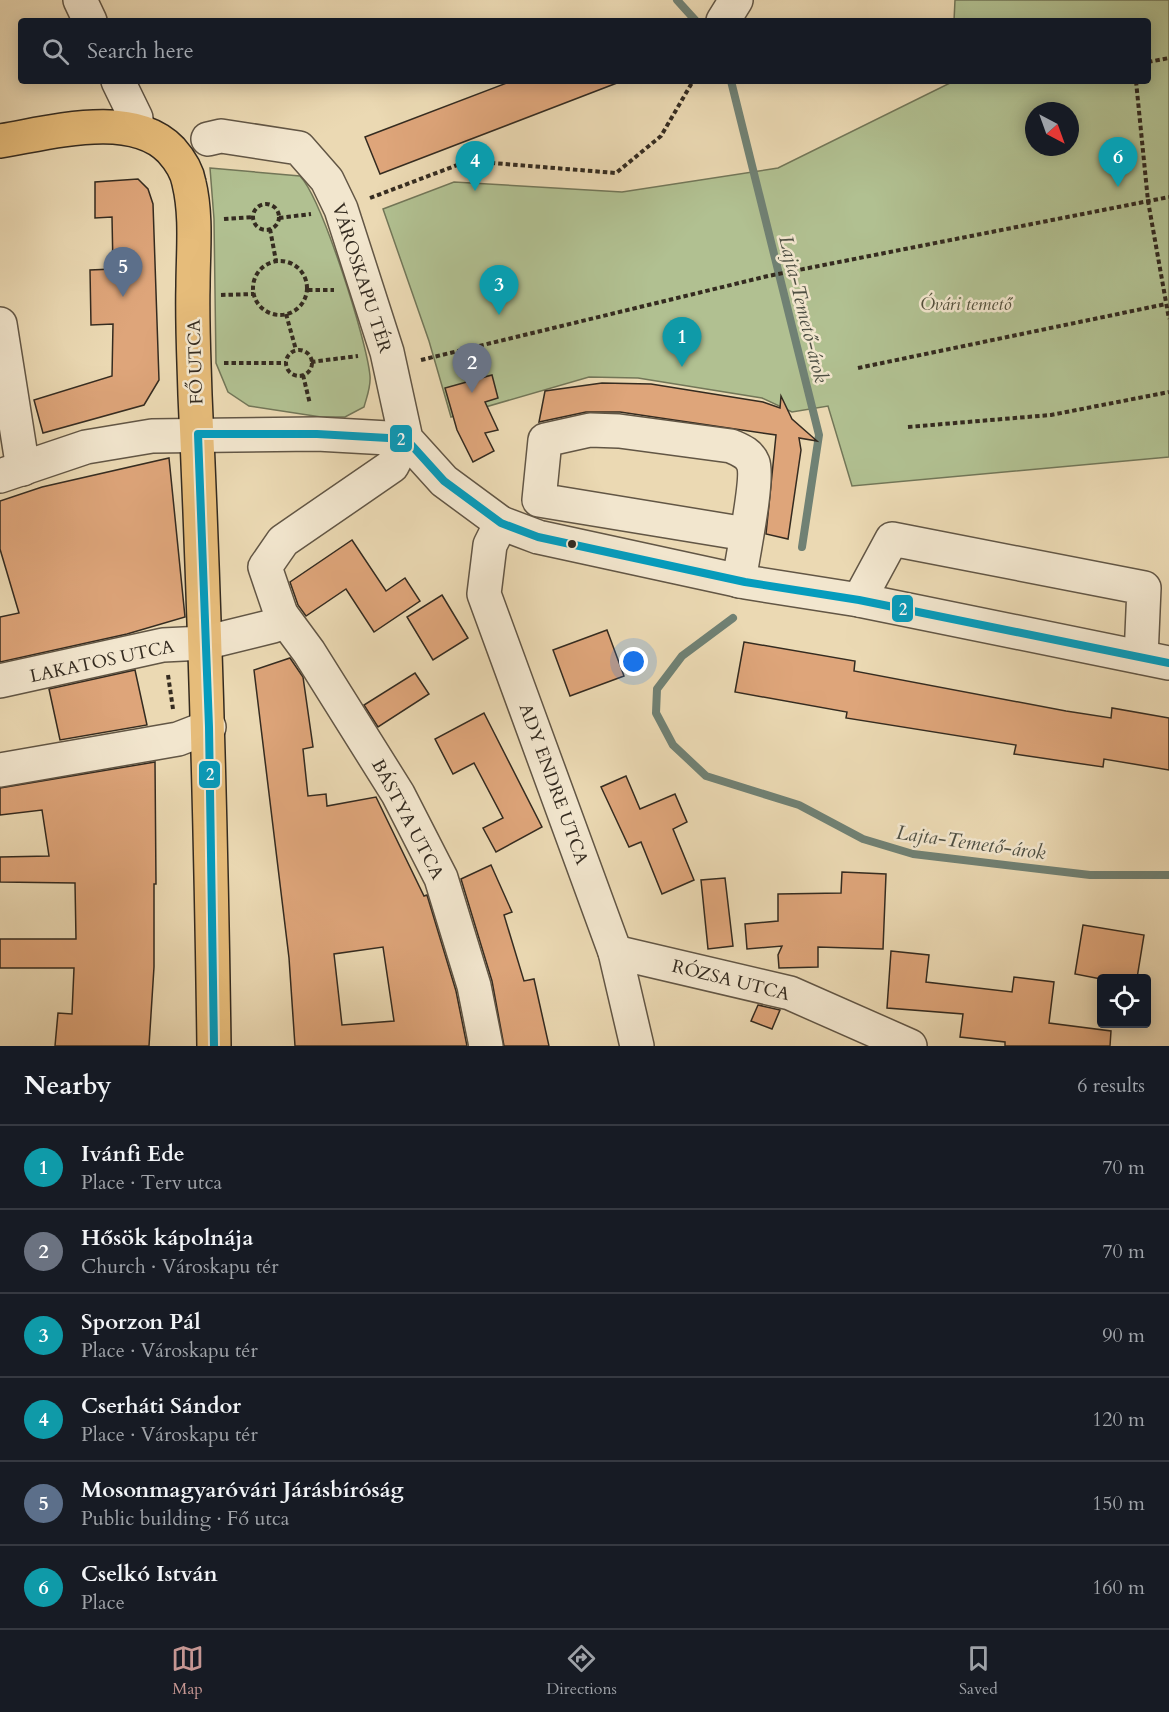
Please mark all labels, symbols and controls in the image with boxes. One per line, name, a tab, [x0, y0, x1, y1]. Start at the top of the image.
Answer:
search box	[18, 18, 1151, 84]
icon: search	[39, 35, 72, 68]
text: Search here	[87, 36, 194, 66]
north arrow	[1025, 102, 1079, 156]
pin: 6	[1098, 138, 1138, 187]
pin: 4	[456, 142, 494, 191]
street label: VÁROSKAPU TÉR	[325, 200, 398, 357]
water label: Lajta-Temető-árok	[772, 233, 835, 386]
pin: 5	[104, 248, 142, 297]
pin: 3	[480, 266, 518, 315]
park label: Óvári temető	[920, 292, 1013, 317]
pin: 1	[662, 318, 702, 367]
street label: FŐ UTCA	[182, 319, 209, 405]
pin: 2	[452, 344, 492, 393]
line badge: 2	[389, 424, 413, 453]
text: 2	[397, 429, 405, 451]
unlabelled marker	[566, 538, 578, 550]
line badge: 2	[891, 594, 914, 623]
text: 2	[899, 599, 907, 621]
street label: LAKATOS UTCA	[28, 634, 177, 689]
your location	[619, 647, 648, 676]
street label: ADY ENDRE UTCA	[513, 700, 594, 868]
street label: BÁSTYA UTCA	[365, 755, 450, 884]
line badge: 2	[198, 760, 221, 789]
text: 2	[206, 764, 214, 786]
water label: Lajta-Temető-árok	[894, 819, 1048, 866]
street label: RÓZSA UTCA	[669, 954, 793, 1007]
map controls	[1097, 974, 1151, 1028]
button: locate	[1097, 974, 1151, 1028]
text: Nearby	[24, 1068, 112, 1103]
text: 6 results	[1077, 1072, 1145, 1099]
text: Ivánfi Ede	[81, 1139, 185, 1169]
text: 1	[38, 1154, 49, 1181]
text: 70 m	[1102, 1154, 1145, 1181]
text: Place · Terv utca	[81, 1169, 222, 1196]
text: Hősök kápolnája	[81, 1223, 253, 1253]
text: 2	[38, 1238, 49, 1265]
text: 70 m	[1102, 1238, 1145, 1265]
text: Church · Városkapu tér	[81, 1253, 279, 1280]
text: Sporzon Pál	[81, 1307, 201, 1337]
text: 3	[38, 1322, 49, 1349]
text: 90 m	[1102, 1322, 1145, 1349]
text: Place · Városkapu tér	[81, 1337, 258, 1364]
text: Cserháti Sándor	[81, 1391, 241, 1421]
text: 4	[38, 1406, 49, 1433]
text: 120 m	[1092, 1406, 1145, 1433]
text: Place · Városkapu tér	[81, 1421, 258, 1448]
text: Mosonmagyaróvári Járásbíróság	[81, 1475, 404, 1505]
text: 5	[38, 1490, 49, 1517]
text: 150 m	[1092, 1490, 1145, 1517]
text: Public building · Fő utca	[81, 1505, 289, 1532]
text: Cselkó István	[81, 1559, 218, 1589]
text: 6	[38, 1574, 49, 1601]
text: 160 m	[1092, 1574, 1145, 1601]
text: Place	[81, 1589, 125, 1616]
tab: Map	[171, 1642, 204, 1700]
tab: Directions	[546, 1642, 617, 1700]
tab: Saved	[959, 1642, 998, 1700]

